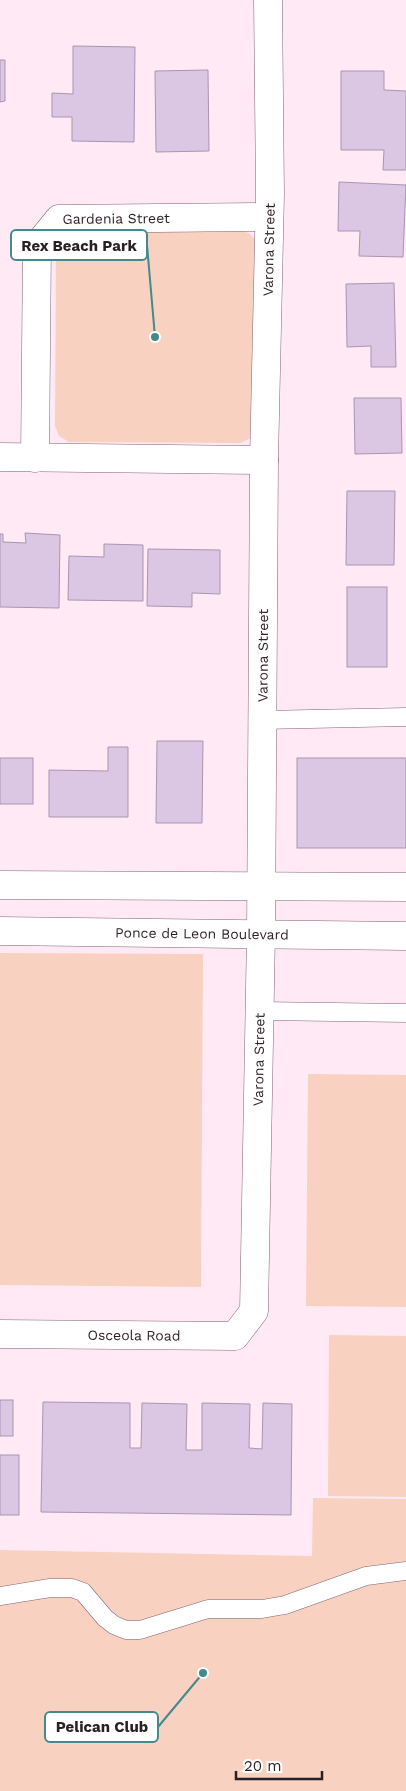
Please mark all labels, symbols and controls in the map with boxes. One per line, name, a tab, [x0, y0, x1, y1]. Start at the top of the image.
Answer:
street label: Varona Street	[260, 203, 278, 296]
street label: Gardenia Street	[62, 210, 170, 227]
callout: Rex Beach Park	[11, 230, 147, 260]
text: Rex Beach Park	[21, 237, 137, 255]
street label: Varona Street	[254, 609, 271, 702]
street label: Ponce de Leon Boulevard	[115, 924, 289, 943]
street label: Varona Street	[250, 1013, 268, 1106]
street label: Osceola Road	[87, 1327, 181, 1344]
callout: Pelican Club	[45, 1712, 158, 1742]
text: Pelican Club	[56, 1718, 148, 1736]
scale bar	[236, 1748, 322, 1780]
text: 20 m	[244, 1757, 282, 1775]

